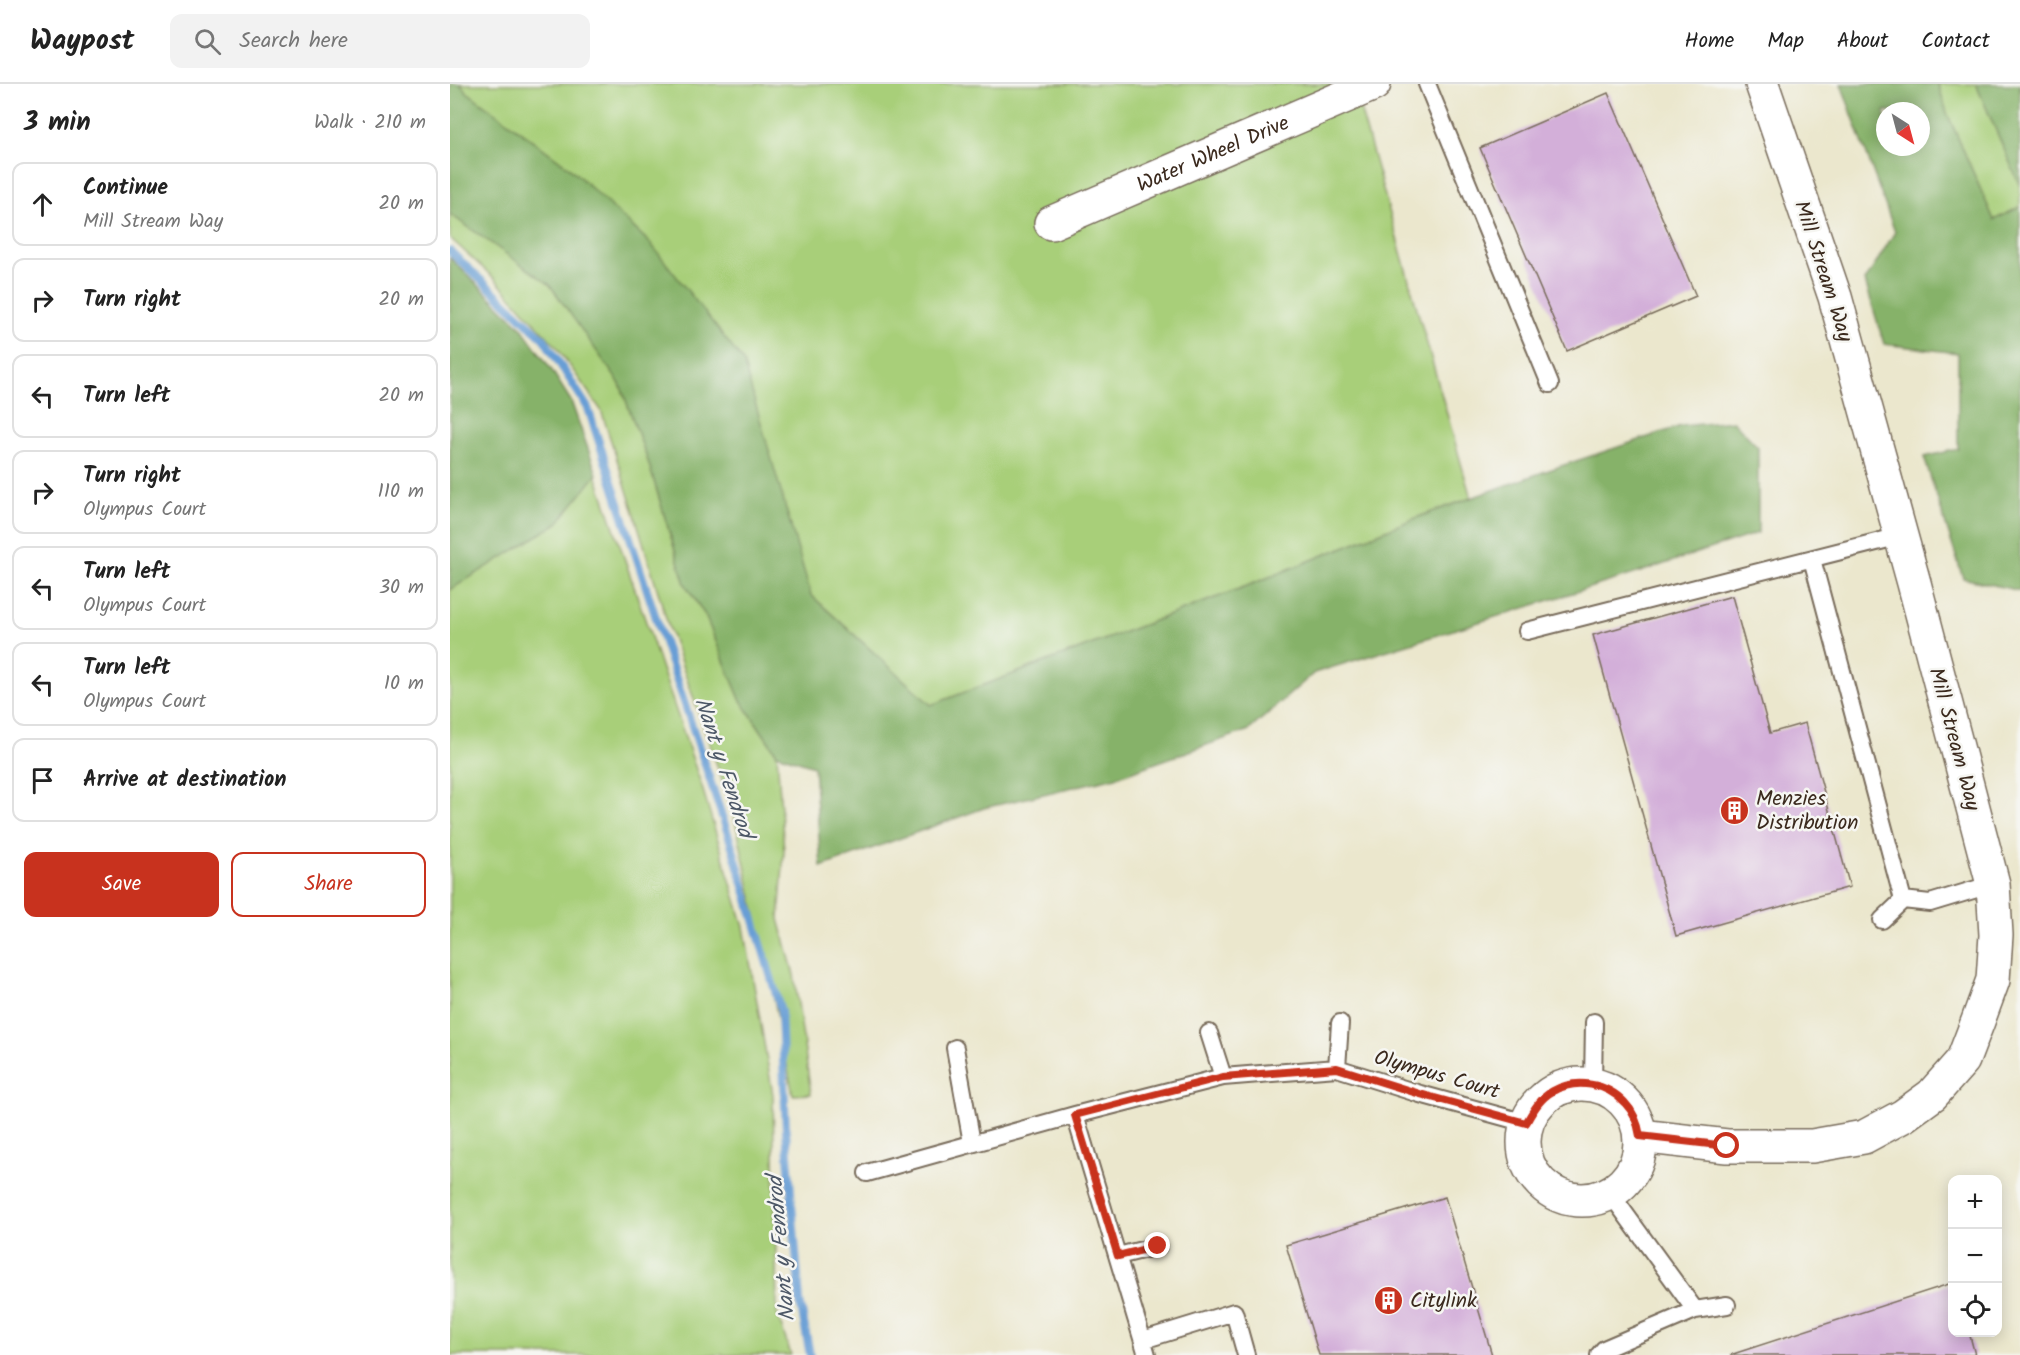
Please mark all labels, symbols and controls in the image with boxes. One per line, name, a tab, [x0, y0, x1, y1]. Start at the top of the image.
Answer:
search box	[170, 14, 590, 68]
text: Waypost	[30, 19, 134, 64]
text: Search here	[239, 24, 348, 59]
icon: search	[191, 25, 224, 58]
text: Home	[1685, 25, 1734, 58]
text: Map	[1767, 25, 1804, 58]
text: About	[1837, 25, 1888, 58]
text: Contact	[1921, 25, 1990, 58]
text: 3 min	[24, 102, 91, 144]
north arrow	[1876, 102, 1930, 156]
text: Walk · 210 m	[314, 107, 426, 139]
street label: Water Wheel Drive	[1132, 107, 1295, 202]
text: Continue	[83, 171, 168, 206]
icon: ahead	[26, 188, 59, 221]
text: 20 m	[378, 188, 424, 220]
street label: Mill Stream Way	[1784, 196, 1861, 347]
text: Mill Stream Way	[83, 206, 223, 238]
text: Turn right	[83, 283, 181, 318]
icon: right	[26, 284, 59, 317]
text: 20 m	[378, 284, 424, 316]
text: Turn left	[83, 379, 170, 414]
icon: left	[26, 380, 59, 413]
text: 20 m	[378, 380, 424, 412]
text: Turn right	[83, 459, 181, 494]
icon: right	[26, 476, 59, 509]
text: 110 m	[378, 476, 424, 508]
text: Olympus Court	[83, 494, 206, 526]
text: Turn left	[83, 555, 170, 590]
icon: left	[26, 572, 59, 605]
text: 30 m	[379, 572, 424, 604]
text: Olympus Court	[83, 590, 206, 622]
text: Turn left	[83, 651, 170, 686]
street label: Mill Stream Way	[1919, 664, 1989, 815]
icon: left	[26, 668, 59, 701]
text: 10 m	[384, 668, 424, 700]
text: Olympus Court	[83, 686, 206, 718]
water label: Nant y Fendrod	[683, 693, 763, 847]
text: Arrive at destination	[83, 763, 286, 798]
icon: arrive	[26, 764, 59, 797]
place label: Menzies Distribution	[1756, 783, 1859, 840]
building icon: Menzies Distribution	[1719, 794, 1751, 826]
button: Save	[24, 852, 219, 917]
button: Share	[231, 852, 426, 917]
street label: Olympus Court	[1370, 1042, 1504, 1109]
route start	[1713, 1132, 1739, 1158]
water label: Nant y Fendrod	[758, 1170, 806, 1323]
map controls	[1948, 1175, 2002, 1337]
button: +	[1948, 1175, 2002, 1229]
button: −	[1948, 1229, 2002, 1283]
route end	[1144, 1232, 1170, 1258]
button: locate	[1948, 1283, 2002, 1337]
building icon: Citylink	[1373, 1284, 1405, 1316]
place label: Citylink	[1410, 1285, 1477, 1318]

